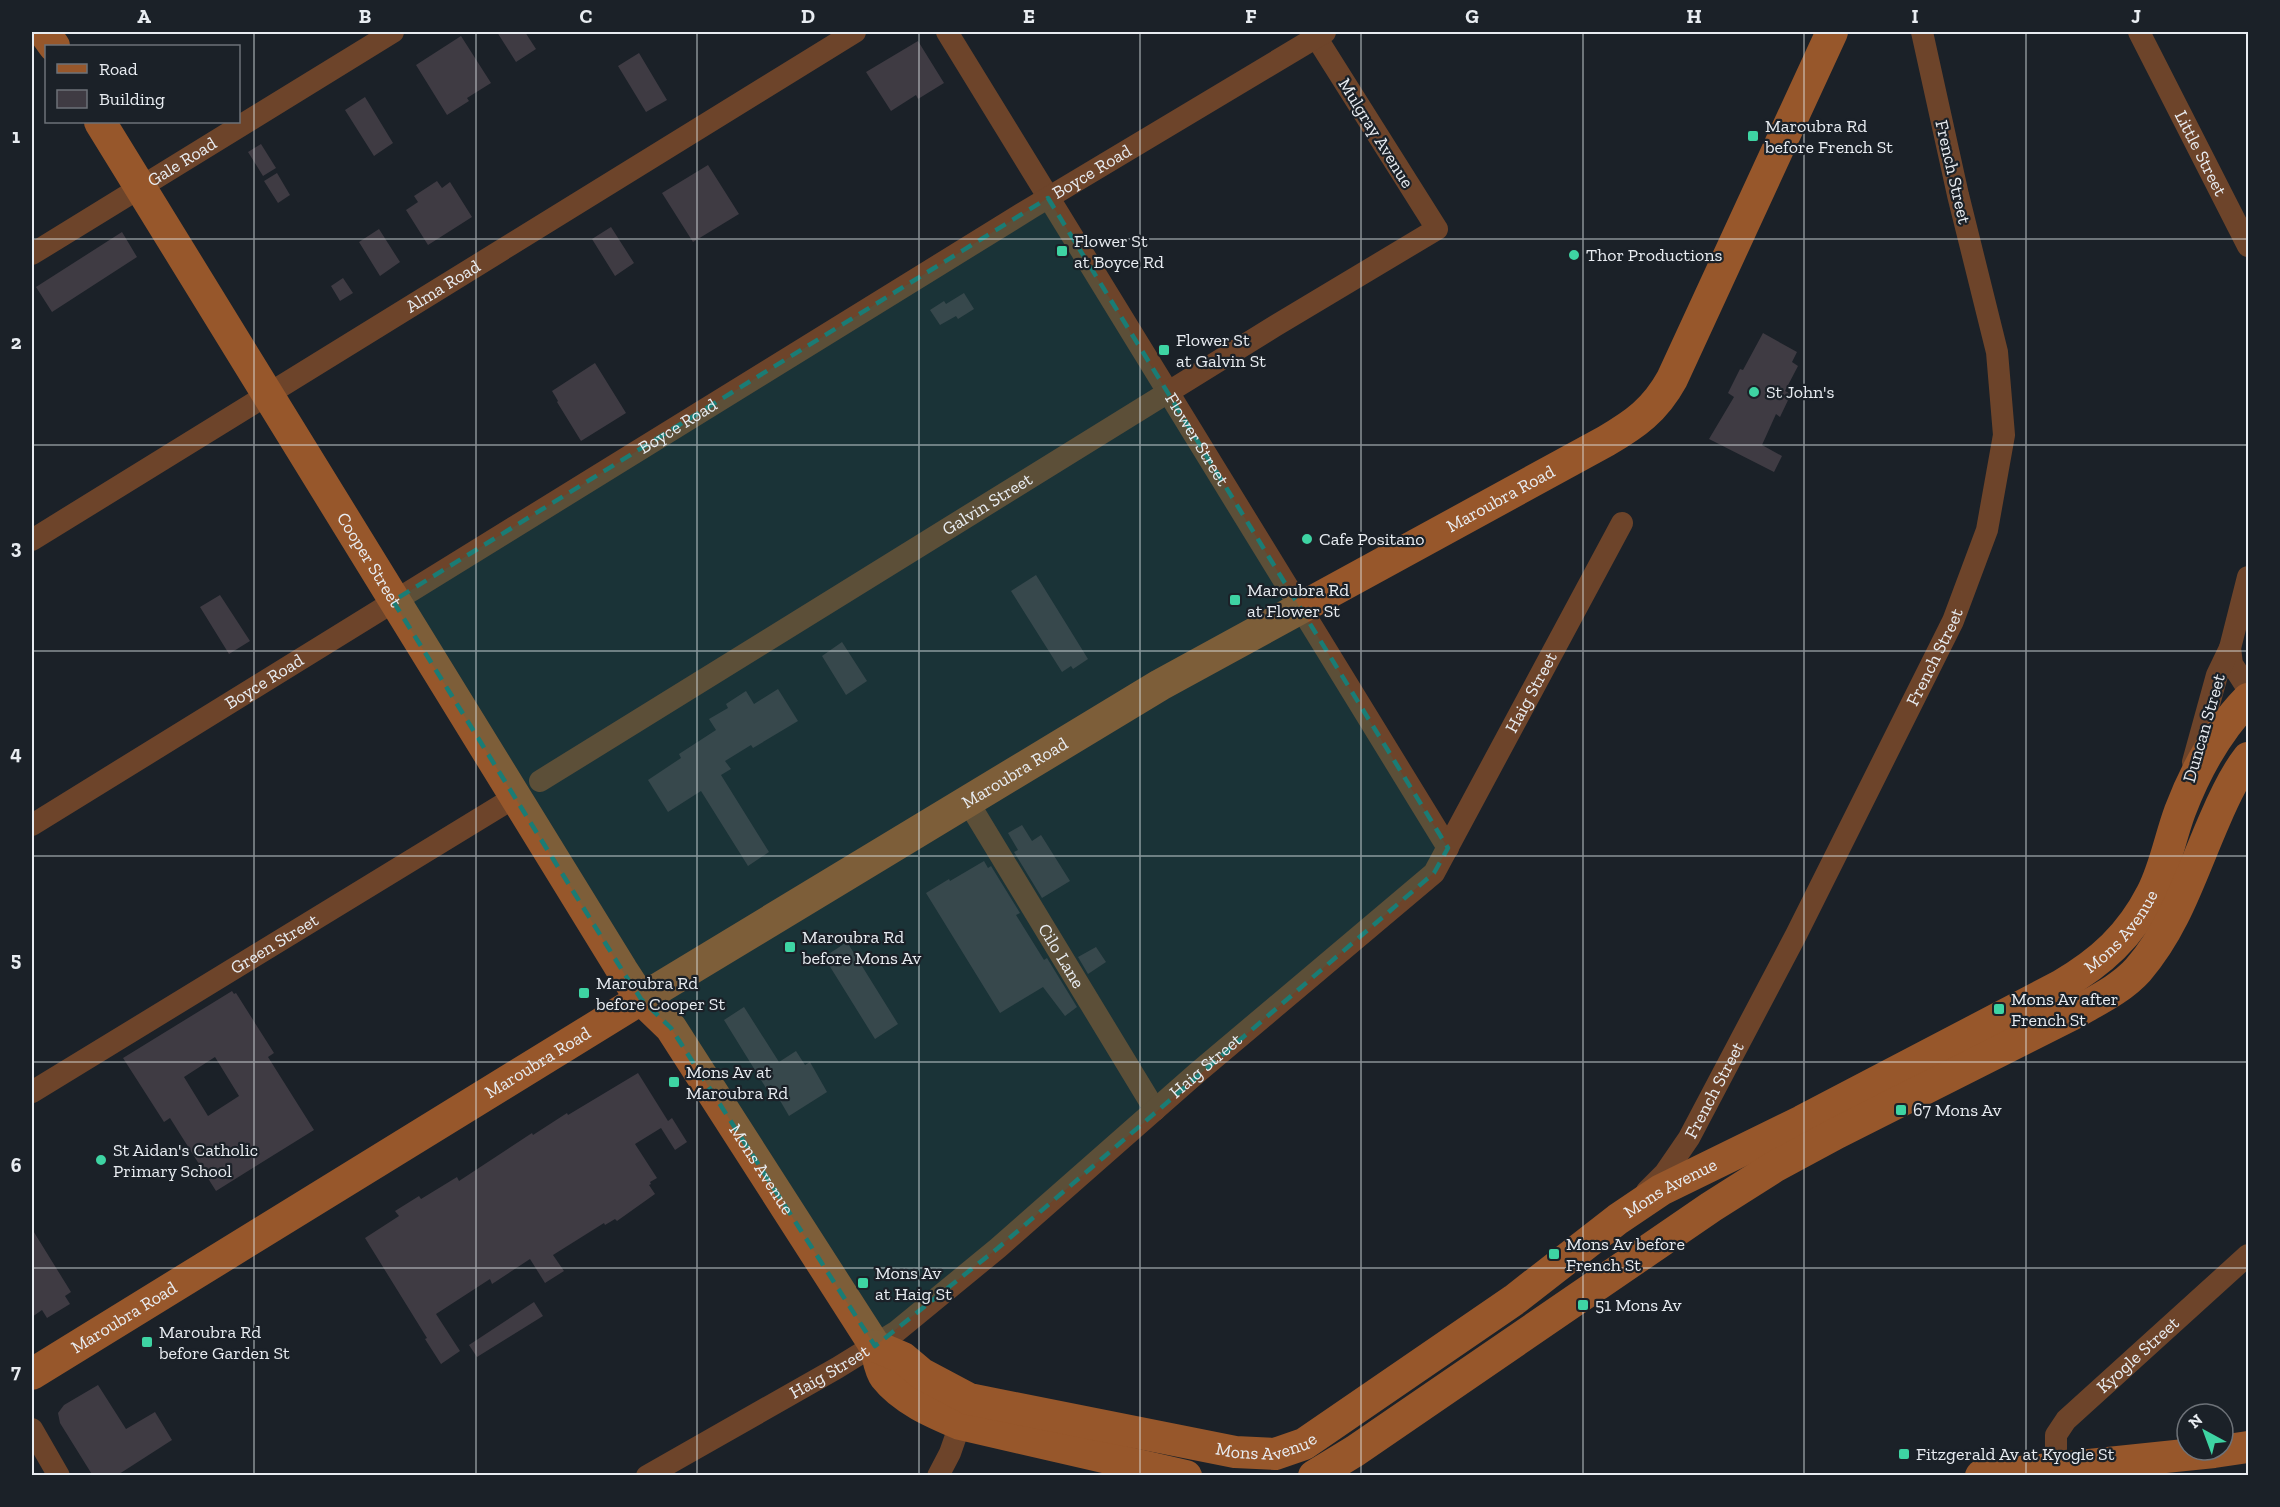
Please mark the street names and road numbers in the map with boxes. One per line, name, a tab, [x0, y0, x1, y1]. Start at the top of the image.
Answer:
street label: Mulgray Avenue	[1333, 74, 1419, 192]
street label: Little Street	[2170, 107, 2232, 200]
street label: French Street	[1930, 118, 1976, 226]
street label: Gale Road	[143, 132, 221, 191]
street label: Boyce Road	[1048, 139, 1135, 204]
street label: Alma Road	[402, 255, 484, 318]
street label: Flower Street	[1160, 389, 1234, 490]
street label: Boyce Road	[634, 394, 721, 459]
street label: Maroubra Road	[1443, 460, 1559, 537]
street label: Galvin Street	[938, 468, 1037, 540]
street label: Cooper Street	[332, 508, 407, 611]
street label: French Street	[1901, 605, 1968, 710]
street label: Haig Street	[1500, 648, 1562, 737]
street label: Boyce Road	[221, 649, 308, 714]
street label: Duncan Street	[2178, 671, 2230, 785]
street label: Maroubra Road	[958, 732, 1072, 813]
street label: Mons Avenue	[2080, 886, 2163, 978]
street label: Green Street	[226, 909, 323, 979]
street label: Cilo Lane	[1033, 919, 1090, 992]
street label: Maroubra Road	[481, 1022, 595, 1103]
street label: Haig Street	[1165, 1028, 1247, 1103]
street label: French Street	[1680, 1038, 1749, 1142]
street label: Mons Avenue	[724, 1120, 799, 1219]
street label: Mons Avenue	[1620, 1153, 1721, 1223]
street label: Maroubra Road	[67, 1276, 181, 1358]
street label: Kyogle Street	[2092, 1312, 2184, 1398]
street label: Haig Street	[786, 1340, 873, 1404]
street label: Mons Avenue	[1214, 1427, 1321, 1465]

